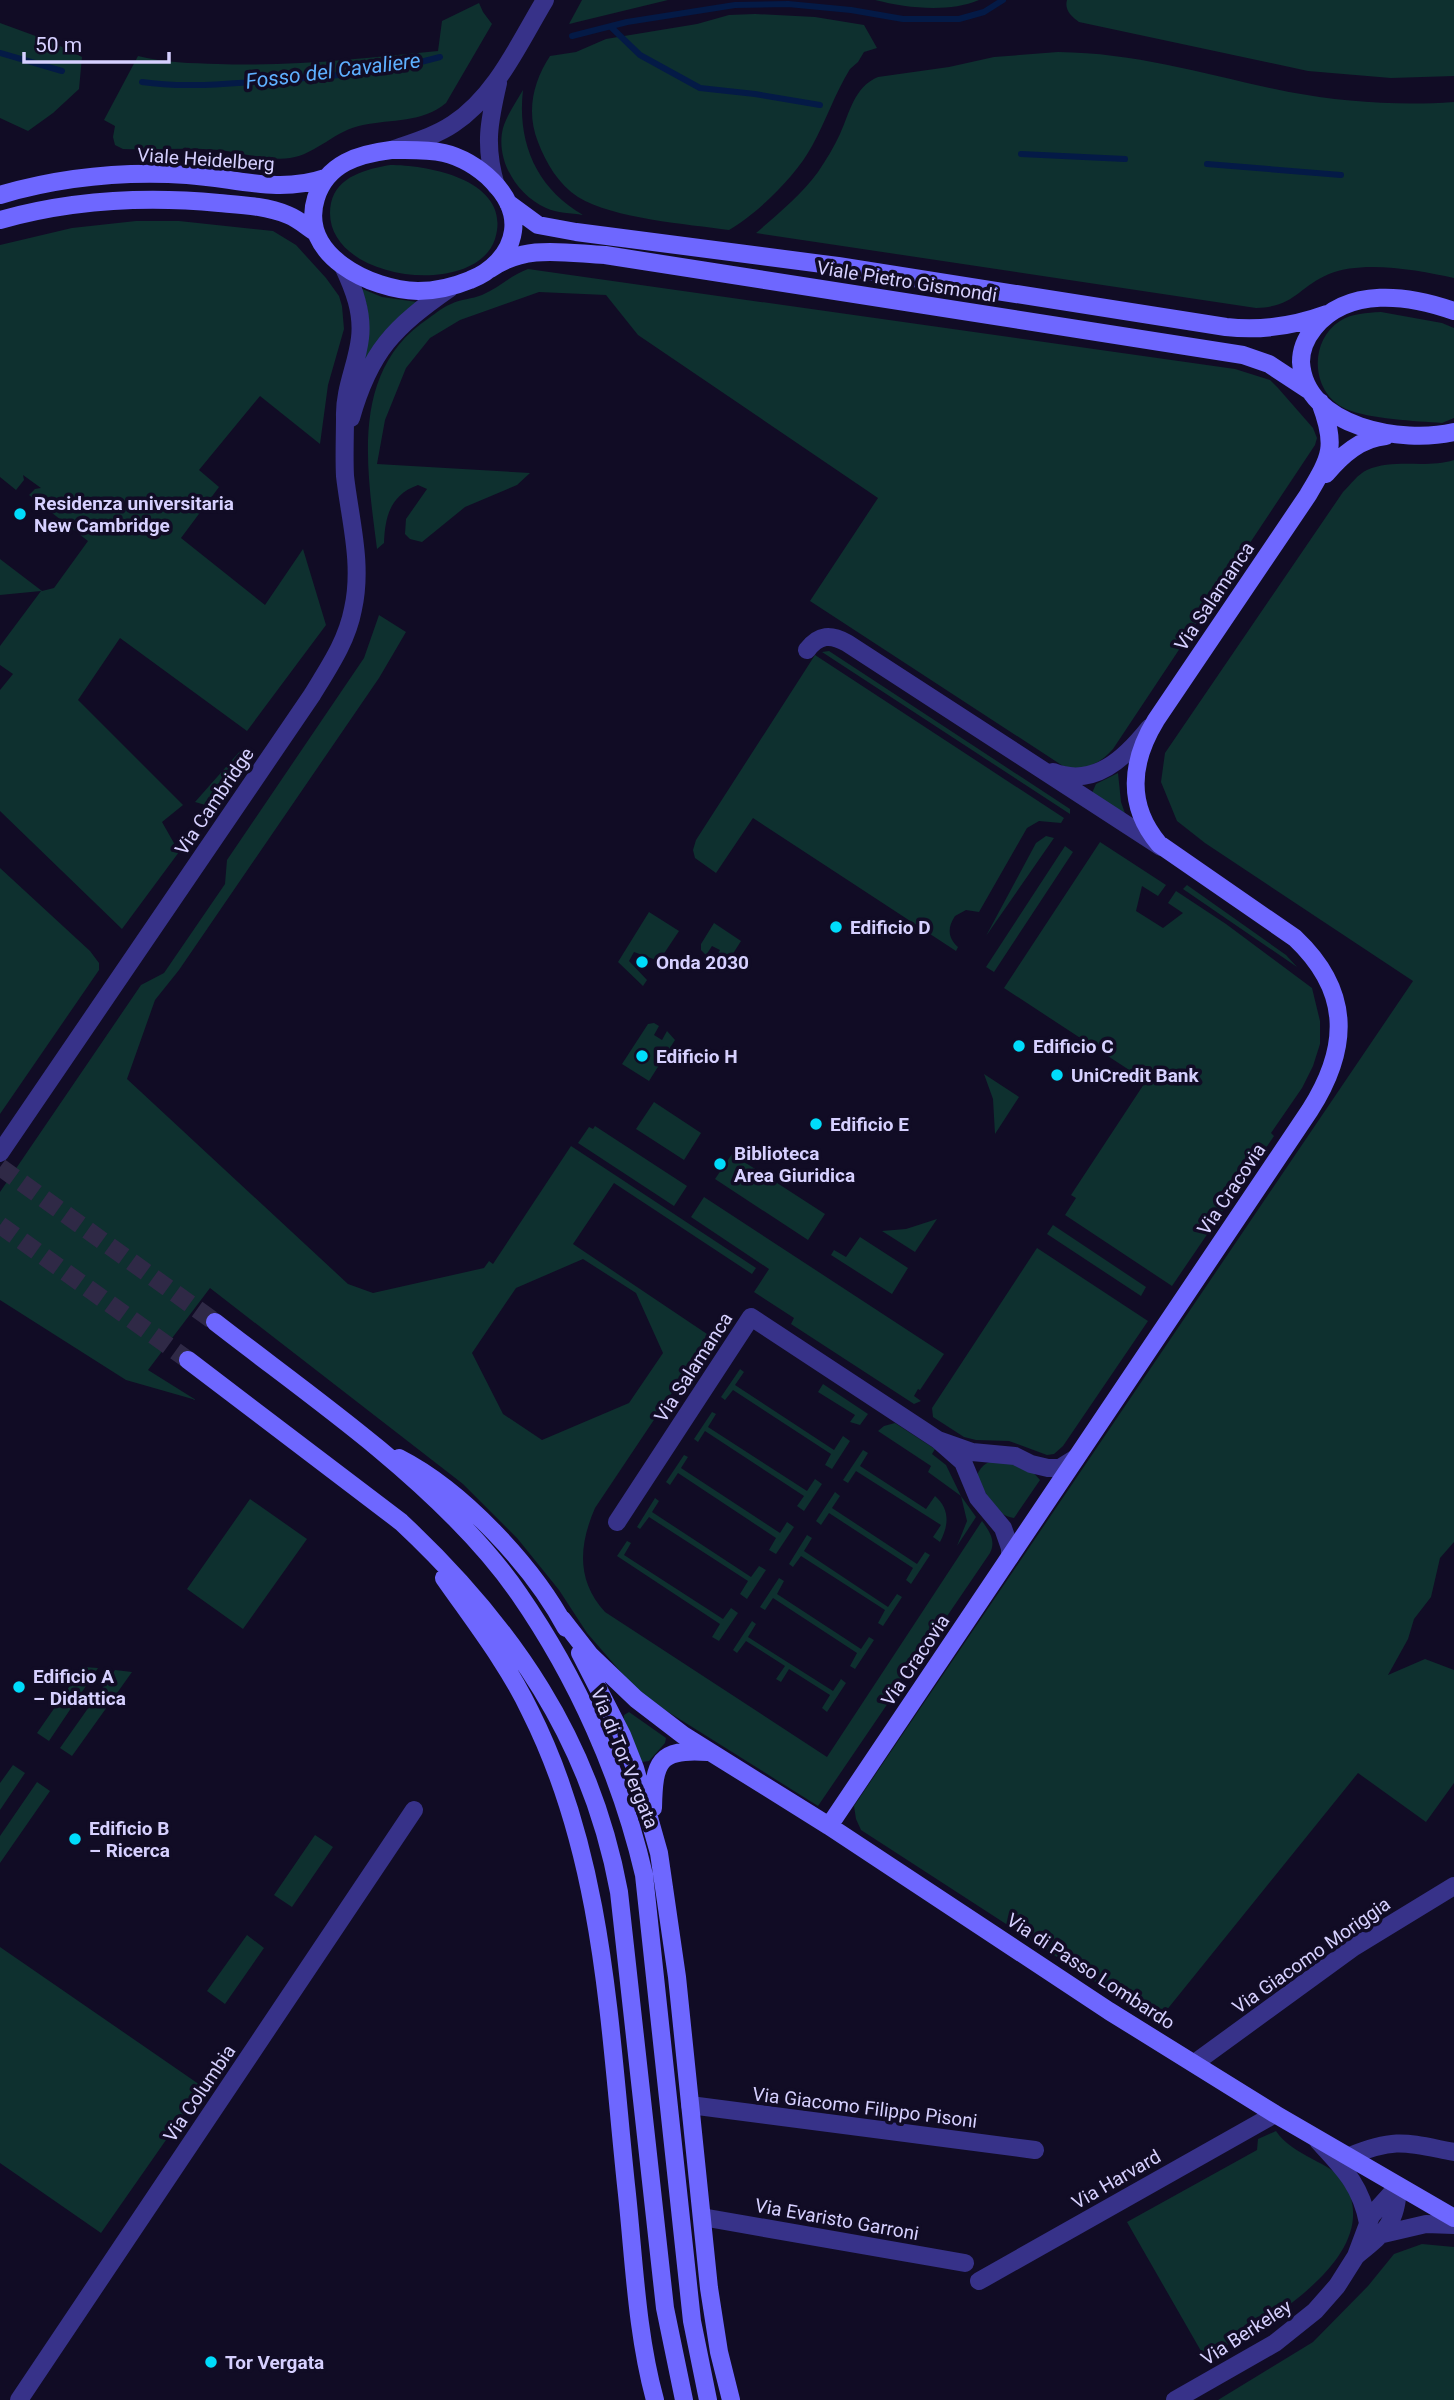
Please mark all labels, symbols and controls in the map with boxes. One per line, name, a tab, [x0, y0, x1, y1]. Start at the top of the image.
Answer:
scale bar	[24, 21, 170, 65]
text: 50 m	[35, 33, 82, 57]
water label: Fosso del Cavaliere	[244, 48, 422, 94]
street label: Viale Heidelberg	[136, 143, 275, 176]
street label: Viale Pietro Gismondi	[815, 256, 999, 307]
place label: Residenza universitaria New Cambridge	[34, 492, 234, 537]
marker: Residenza universitaria New Cambridge	[12, 506, 28, 522]
street label: Via Salamanca	[1170, 538, 1259, 655]
street label: Via Cambridge	[170, 743, 259, 859]
place label: Edificio D	[850, 916, 931, 939]
marker: Edificio D	[828, 919, 844, 935]
place label: Onda 2030	[656, 951, 749, 974]
marker: Onda 2030	[634, 954, 650, 970]
place label: Edificio C	[1033, 1035, 1114, 1058]
marker: Edificio C	[1011, 1038, 1027, 1054]
place label: Edificio H	[656, 1045, 738, 1068]
marker: Edificio H	[634, 1048, 650, 1064]
place label: UniCredit Bank	[1071, 1064, 1199, 1087]
marker: UniCredit Bank	[1049, 1067, 1065, 1083]
place label: Edificio E	[830, 1113, 909, 1136]
marker: Edificio E	[808, 1116, 824, 1132]
street label: Via Cracovia	[1192, 1139, 1270, 1239]
place label: Biblioteca Area Giuridica	[734, 1142, 855, 1187]
marker: Biblioteca Area Giuridica	[712, 1156, 728, 1172]
street label: Via Salamanca	[649, 1308, 737, 1426]
street label: Via Cracovia	[876, 1610, 954, 1710]
place label: Edificio A – Didattica	[33, 1665, 126, 1710]
marker: Edificio A – Didattica	[11, 1679, 27, 1695]
street label: Via di Tor Vergata	[586, 1685, 663, 1832]
place label: Edificio B – Ricerca	[89, 1817, 170, 1862]
marker: Edificio B – Ricerca	[67, 1831, 83, 1847]
street label: Via Giacomo Moriggia	[1228, 1892, 1395, 2019]
street label: Via di Passo Lombardo	[1002, 1908, 1179, 2034]
street label: Via Columbia	[158, 2040, 240, 2146]
street label: Via Giacomo Filippo Pisoni	[751, 2082, 979, 2133]
street label: Via Harvard	[1068, 2145, 1165, 2214]
street label: Via Evaristo Garroni	[753, 2194, 921, 2245]
street label: Via Berkeley	[1197, 2295, 1296, 2370]
place label: Tor Vergata	[225, 2351, 324, 2374]
marker: Tor Vergata	[203, 2354, 219, 2370]

